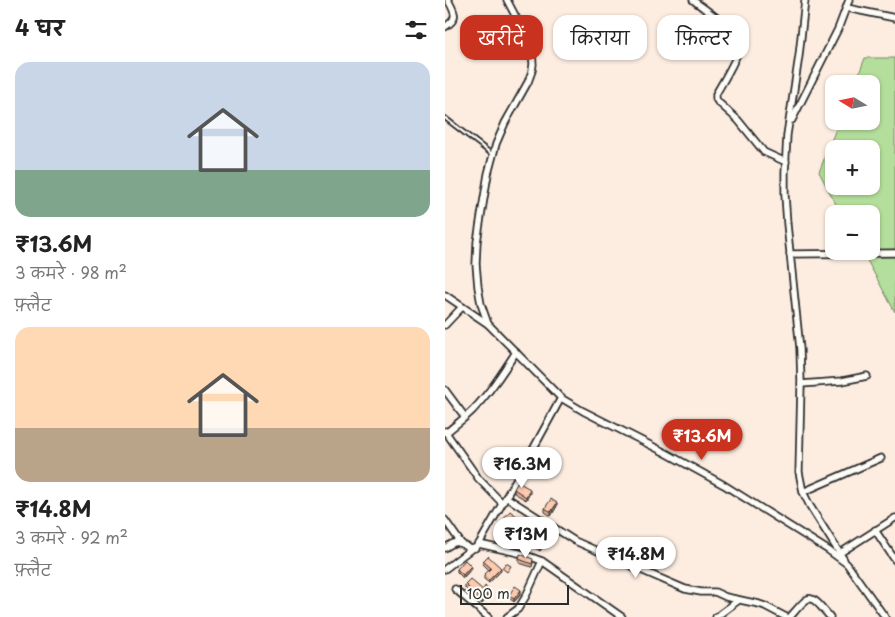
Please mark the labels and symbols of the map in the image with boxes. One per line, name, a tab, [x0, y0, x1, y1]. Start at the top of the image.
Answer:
north arrow	[825, 75, 880, 130]
pin: ₹13.6M	[661, 418, 743, 461]
pin: ₹16.3M	[481, 446, 563, 489]
pin: ₹13M	[496, 516, 556, 559]
pin: ₹14.8M	[595, 536, 677, 579]
scale bar	[460, 582, 569, 605]

